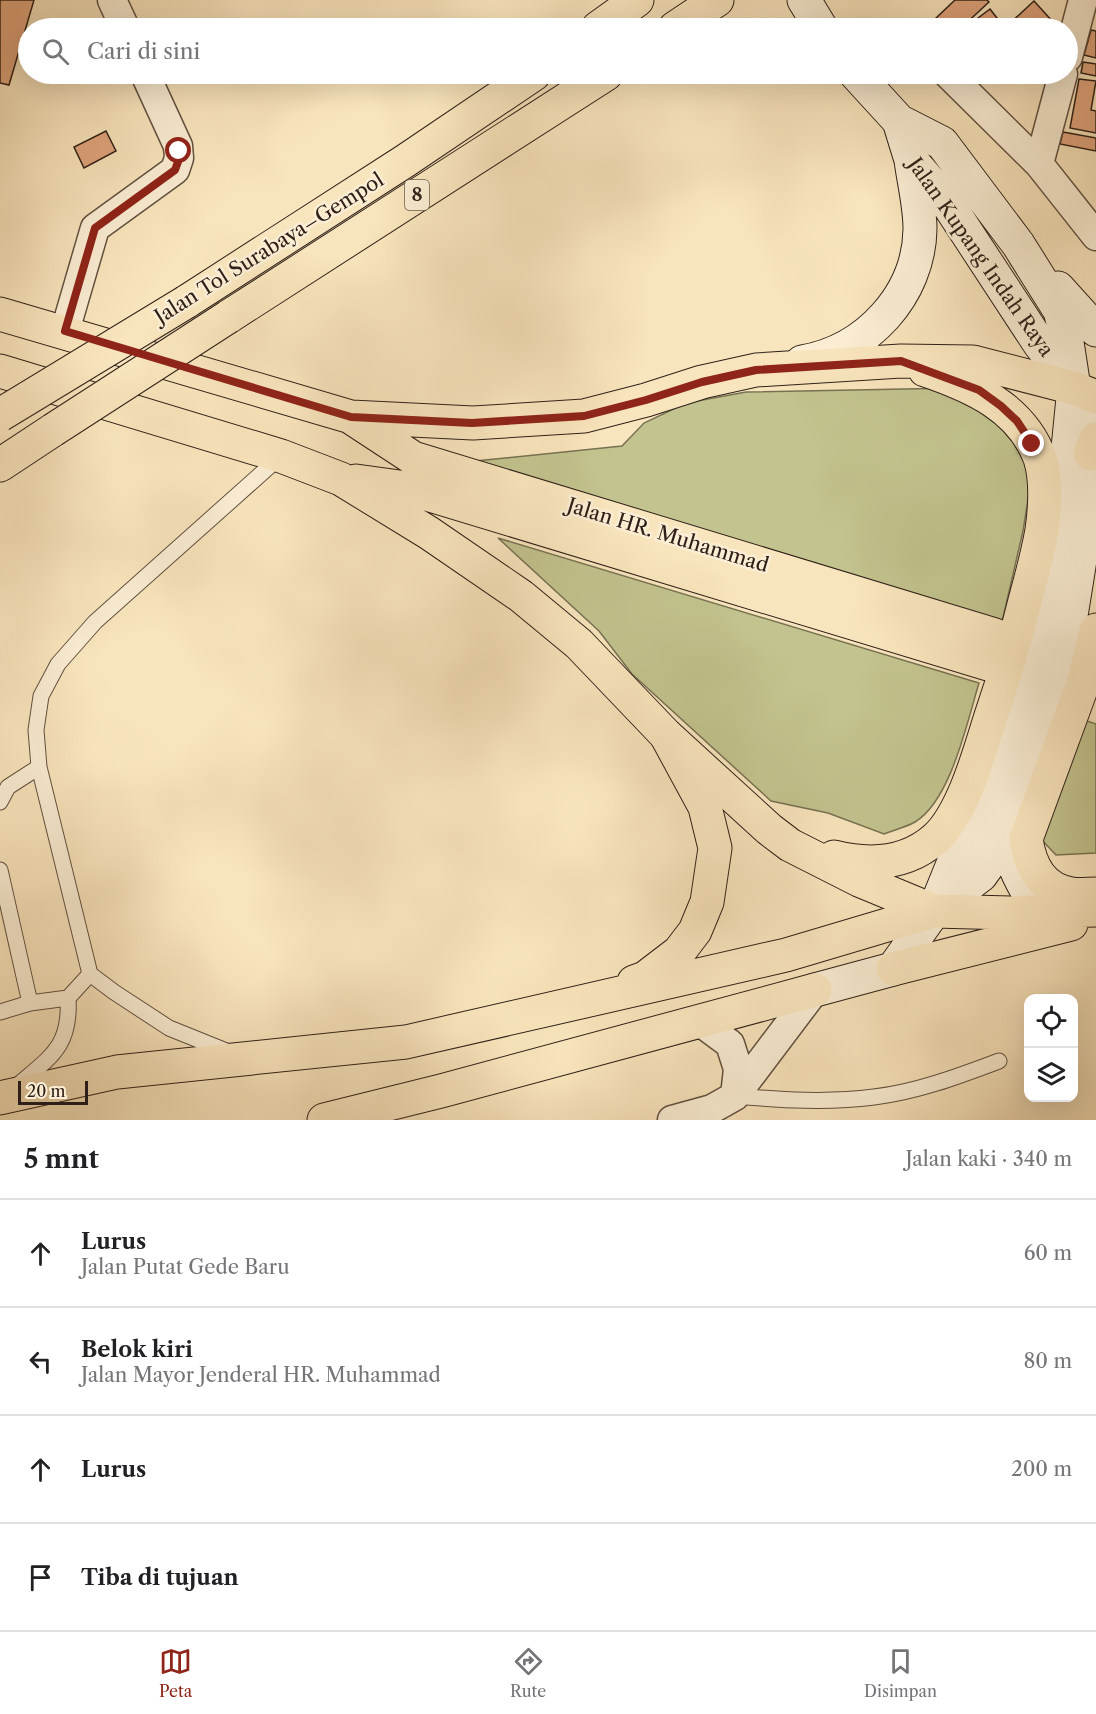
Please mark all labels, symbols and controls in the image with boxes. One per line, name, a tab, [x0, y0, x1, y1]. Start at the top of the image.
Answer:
search box	[18, 18, 1078, 84]
icon: search	[39, 35, 72, 68]
text: Cari di sini	[87, 38, 200, 65]
route start	[165, 137, 191, 163]
street label: Jalan Kupang Indah Raya	[901, 150, 1059, 361]
street label: Jalan Tol Surabaya–Gempol	[148, 167, 388, 330]
road number: 8	[405, 180, 429, 210]
route end	[1018, 430, 1044, 456]
street label: Jalan HR. Muhammad	[562, 492, 772, 577]
map controls	[1024, 994, 1078, 1102]
button: locate	[1024, 994, 1078, 1048]
button: layers	[1024, 1048, 1078, 1102]
scale bar	[18, 1078, 88, 1106]
text: 20 m	[27, 1081, 66, 1101]
text: 5 mnt	[24, 1143, 99, 1175]
text: Jalan kaki · 340 m	[905, 1147, 1072, 1171]
text: Lurus	[81, 1228, 146, 1255]
icon: ahead	[24, 1237, 57, 1270]
text: 60 m	[1024, 1241, 1072, 1265]
text: Jalan Putat Gede Baru	[81, 1255, 290, 1279]
text: Belok kiri	[81, 1336, 193, 1363]
icon: left	[24, 1345, 57, 1378]
text: 80 m	[1024, 1349, 1072, 1373]
text: Jalan Mayor Jenderal HR. Muhammad	[81, 1363, 441, 1387]
icon: ahead	[24, 1453, 57, 1486]
text: Lurus	[81, 1456, 146, 1483]
text: 200 m	[1011, 1457, 1072, 1481]
icon: arrive	[24, 1561, 57, 1594]
text: Tiba di tujuan	[81, 1564, 239, 1591]
tab: Peta	[159, 1645, 192, 1701]
tab: Rute	[510, 1645, 546, 1701]
tab: Disimpan	[864, 1645, 937, 1701]

